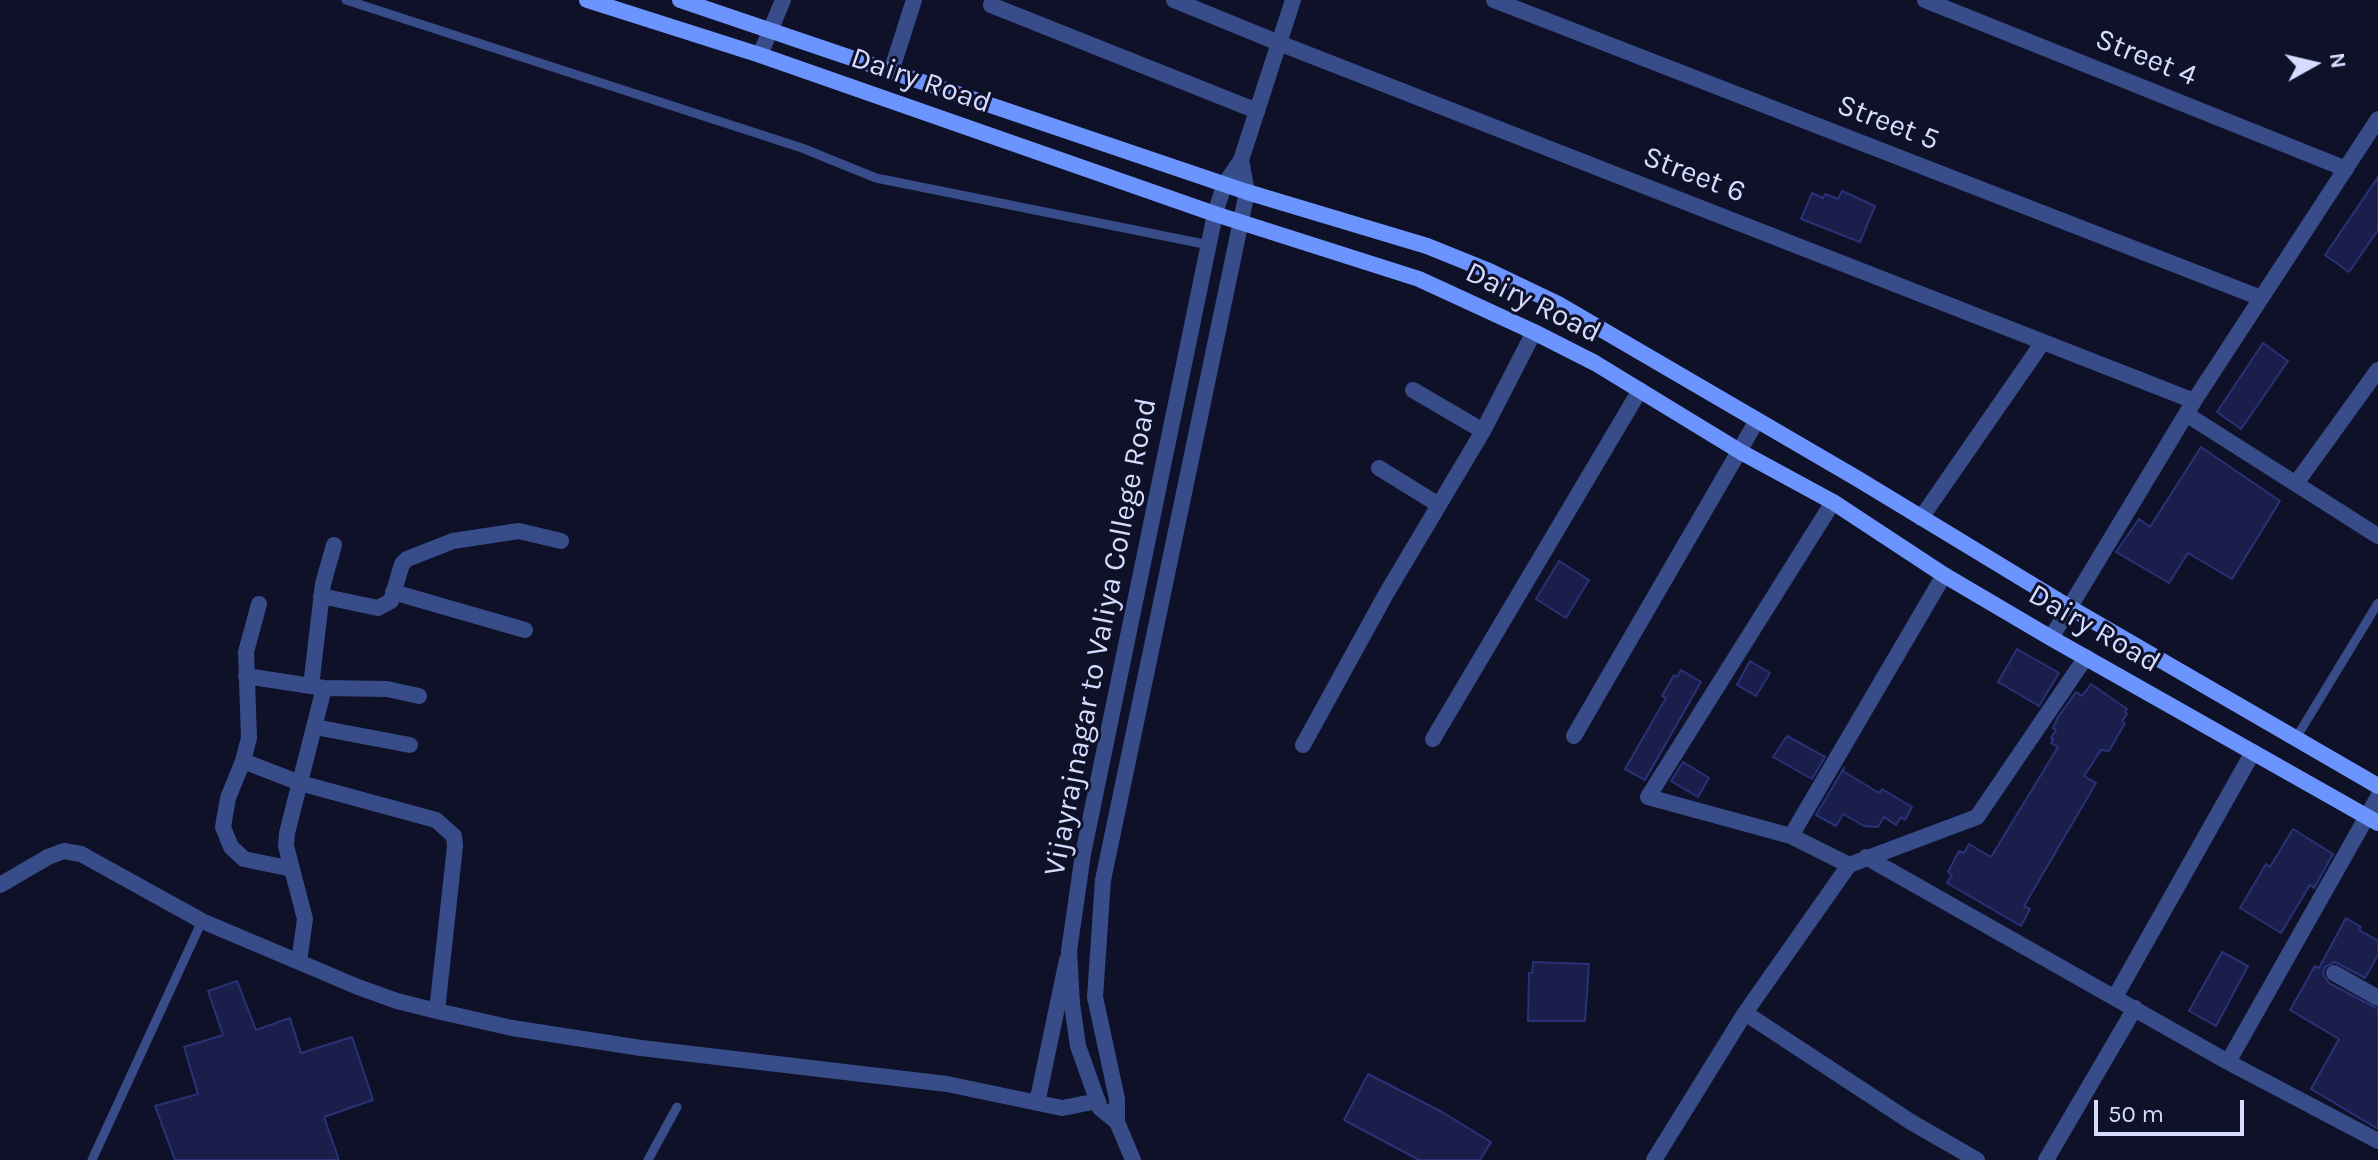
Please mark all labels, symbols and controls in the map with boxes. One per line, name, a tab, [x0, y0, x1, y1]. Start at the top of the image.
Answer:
street label: Street 4	[2090, 21, 2202, 95]
north arrow	[2274, 24, 2354, 104]
street label: Dairy Road	[846, 40, 996, 122]
text: N	[2324, 51, 2352, 70]
street label: Street 5	[1832, 87, 1944, 159]
street label: Street 6	[1638, 139, 1750, 211]
street label: Dairy Road	[1459, 255, 1607, 351]
street label: Vijayrajnagar to Valiya College Road	[1037, 395, 1165, 879]
street label: Dairy Road	[2022, 577, 2166, 681]
scale bar	[2098, 1084, 2248, 1134]
text: 50 m	[2108, 1100, 2164, 1128]

